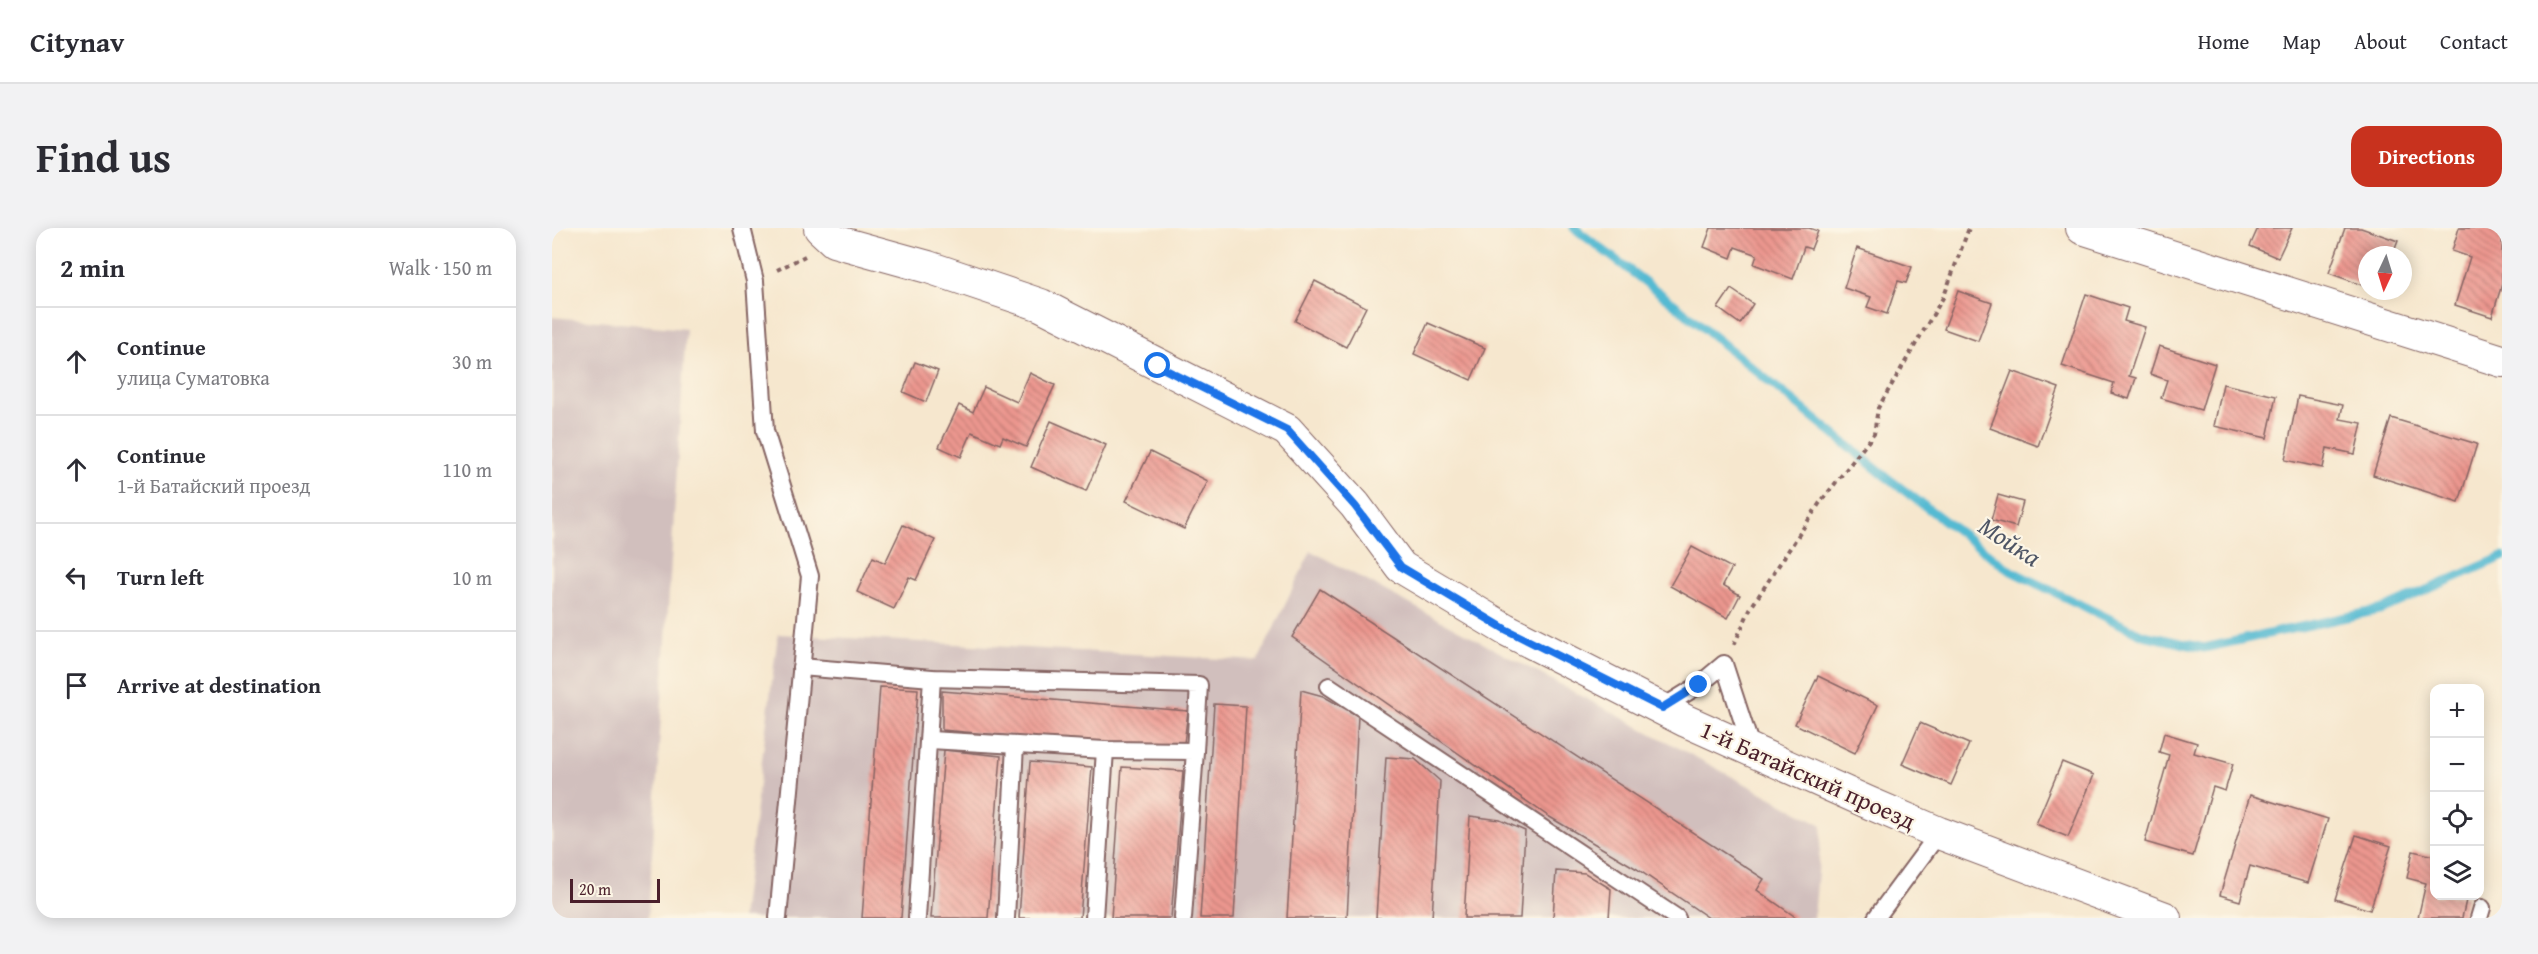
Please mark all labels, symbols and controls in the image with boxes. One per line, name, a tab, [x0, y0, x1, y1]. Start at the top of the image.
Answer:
text: Citynav	[30, 21, 124, 62]
text: Home	[2198, 26, 2249, 57]
text: Map	[2282, 26, 2321, 57]
text: About	[2354, 26, 2407, 57]
text: Contact	[2440, 26, 2508, 57]
text: Find us	[36, 126, 171, 187]
button: Directions	[2351, 126, 2502, 187]
north arrow	[2358, 246, 2412, 300]
text: 2 min	[60, 248, 125, 287]
text: Walk · 150 m	[389, 253, 492, 282]
text: Continue	[117, 331, 206, 363]
icon: ahead	[60, 345, 93, 378]
text: 30 m	[452, 347, 492, 376]
route start	[1144, 352, 1170, 378]
text: улица Суматовка	[117, 363, 270, 392]
text: Continue	[117, 439, 206, 471]
icon: ahead	[60, 453, 93, 486]
text: 110 m	[442, 455, 492, 484]
text: 1-й Батайский проезд	[117, 471, 310, 500]
water label: Мойка	[1971, 506, 2049, 576]
icon: left	[60, 561, 93, 594]
text: Turn left	[117, 561, 204, 593]
text: 10 m	[452, 563, 492, 592]
icon: arrive	[60, 669, 93, 702]
text: Arrive at destination	[117, 669, 321, 701]
route end	[1685, 671, 1711, 697]
map controls	[2430, 684, 2484, 900]
button: +	[2430, 684, 2484, 738]
street label: 1-й Батайский проезд	[1695, 712, 1921, 838]
button: −	[2430, 738, 2484, 792]
button: locate	[2430, 792, 2484, 846]
button: layers	[2430, 846, 2484, 900]
scale bar	[570, 876, 660, 904]
text: 20 m	[579, 877, 611, 901]

